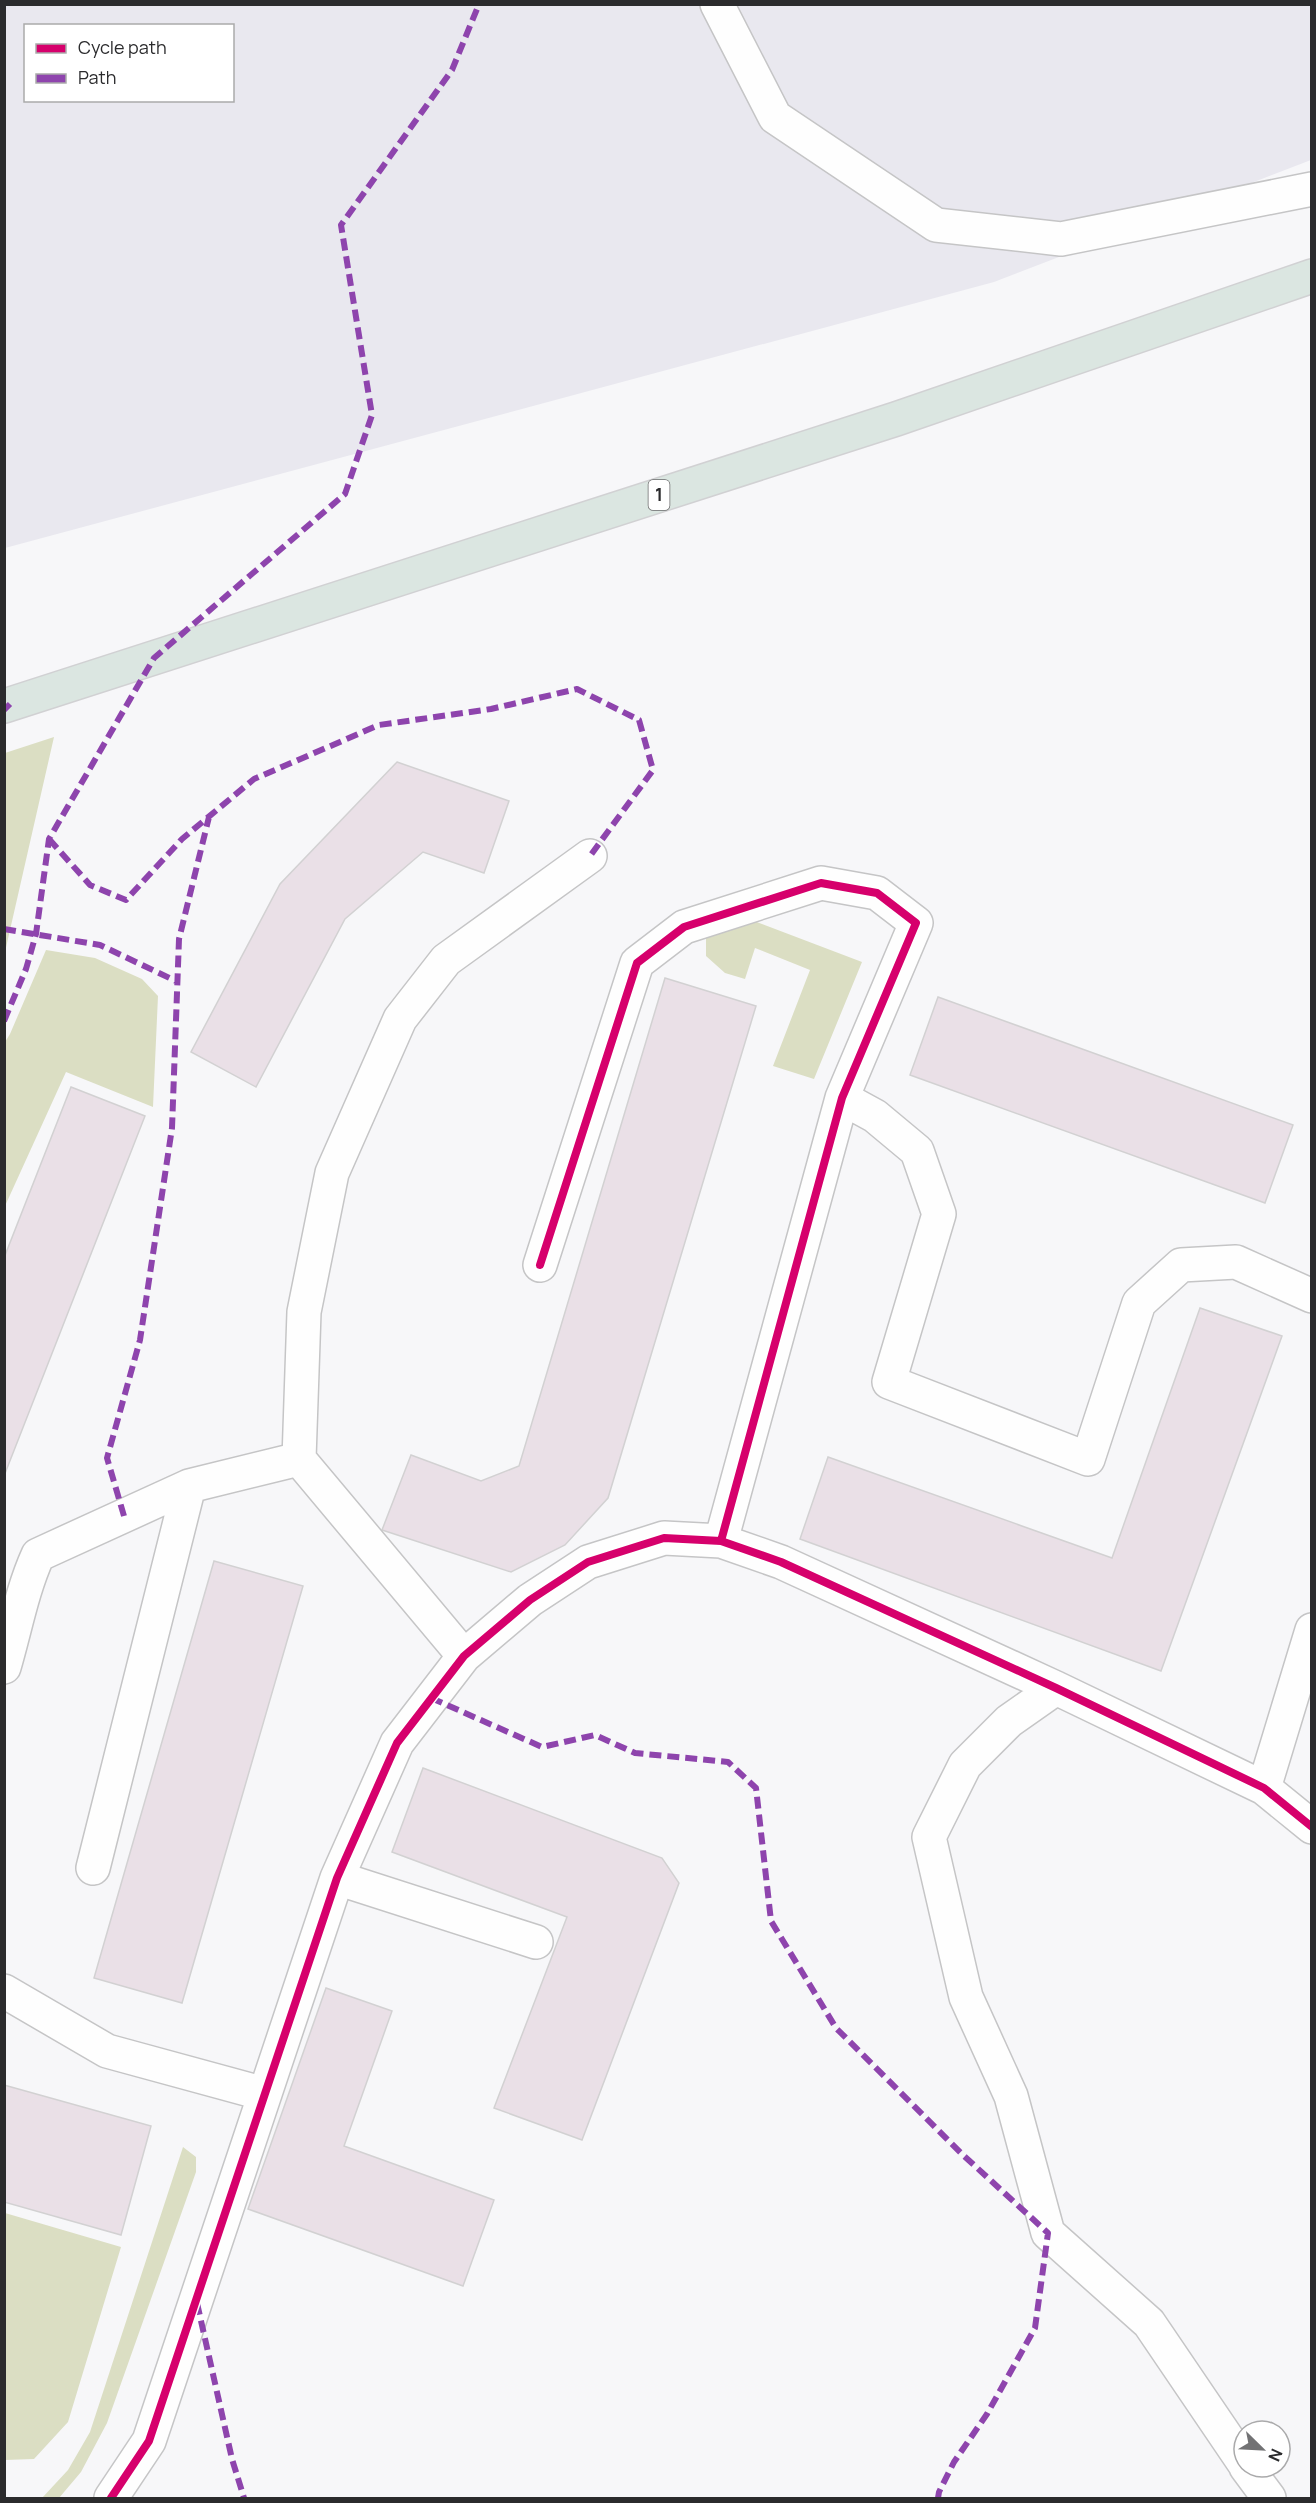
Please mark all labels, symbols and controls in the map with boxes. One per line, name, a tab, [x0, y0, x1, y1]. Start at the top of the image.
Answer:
legend	[24, 24, 234, 102]
text: Cycle path	[78, 35, 167, 59]
text: Path	[78, 65, 116, 89]
road number: 1	[648, 480, 670, 510]
north arrow	[1232, 2419, 1292, 2479]
text: N	[1263, 2445, 1288, 2465]

